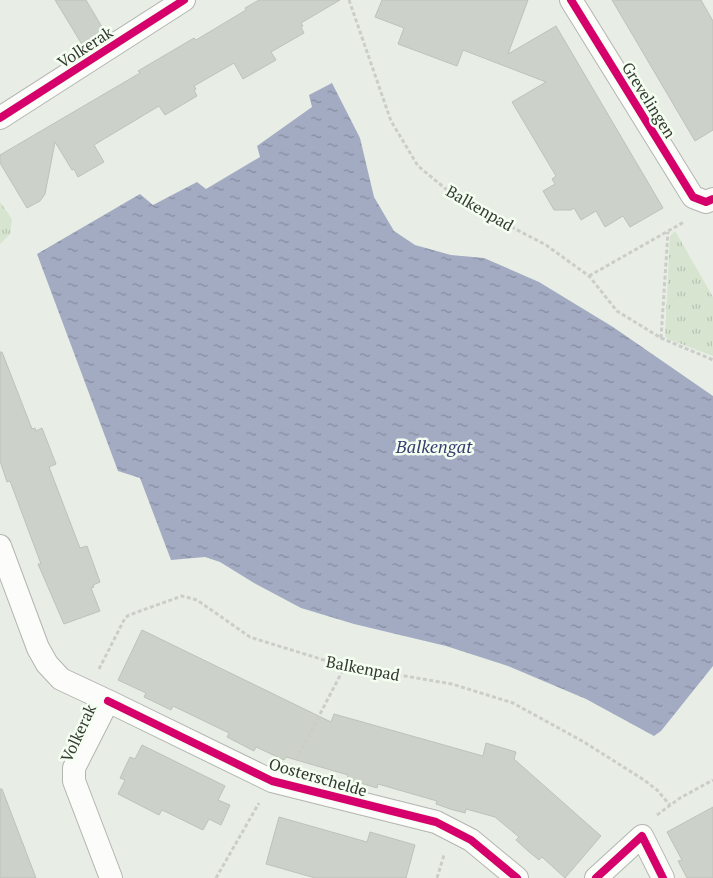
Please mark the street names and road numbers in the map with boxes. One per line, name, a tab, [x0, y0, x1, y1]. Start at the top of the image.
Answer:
street label: Volkerak	[53, 21, 118, 73]
street label: Grevelingen	[617, 58, 681, 143]
street label: Balkenpad	[442, 180, 518, 236]
street label: Balkenpad	[324, 650, 402, 686]
street label: Volkerak	[55, 700, 101, 766]
street label: Oosterschelde	[266, 752, 370, 802]

